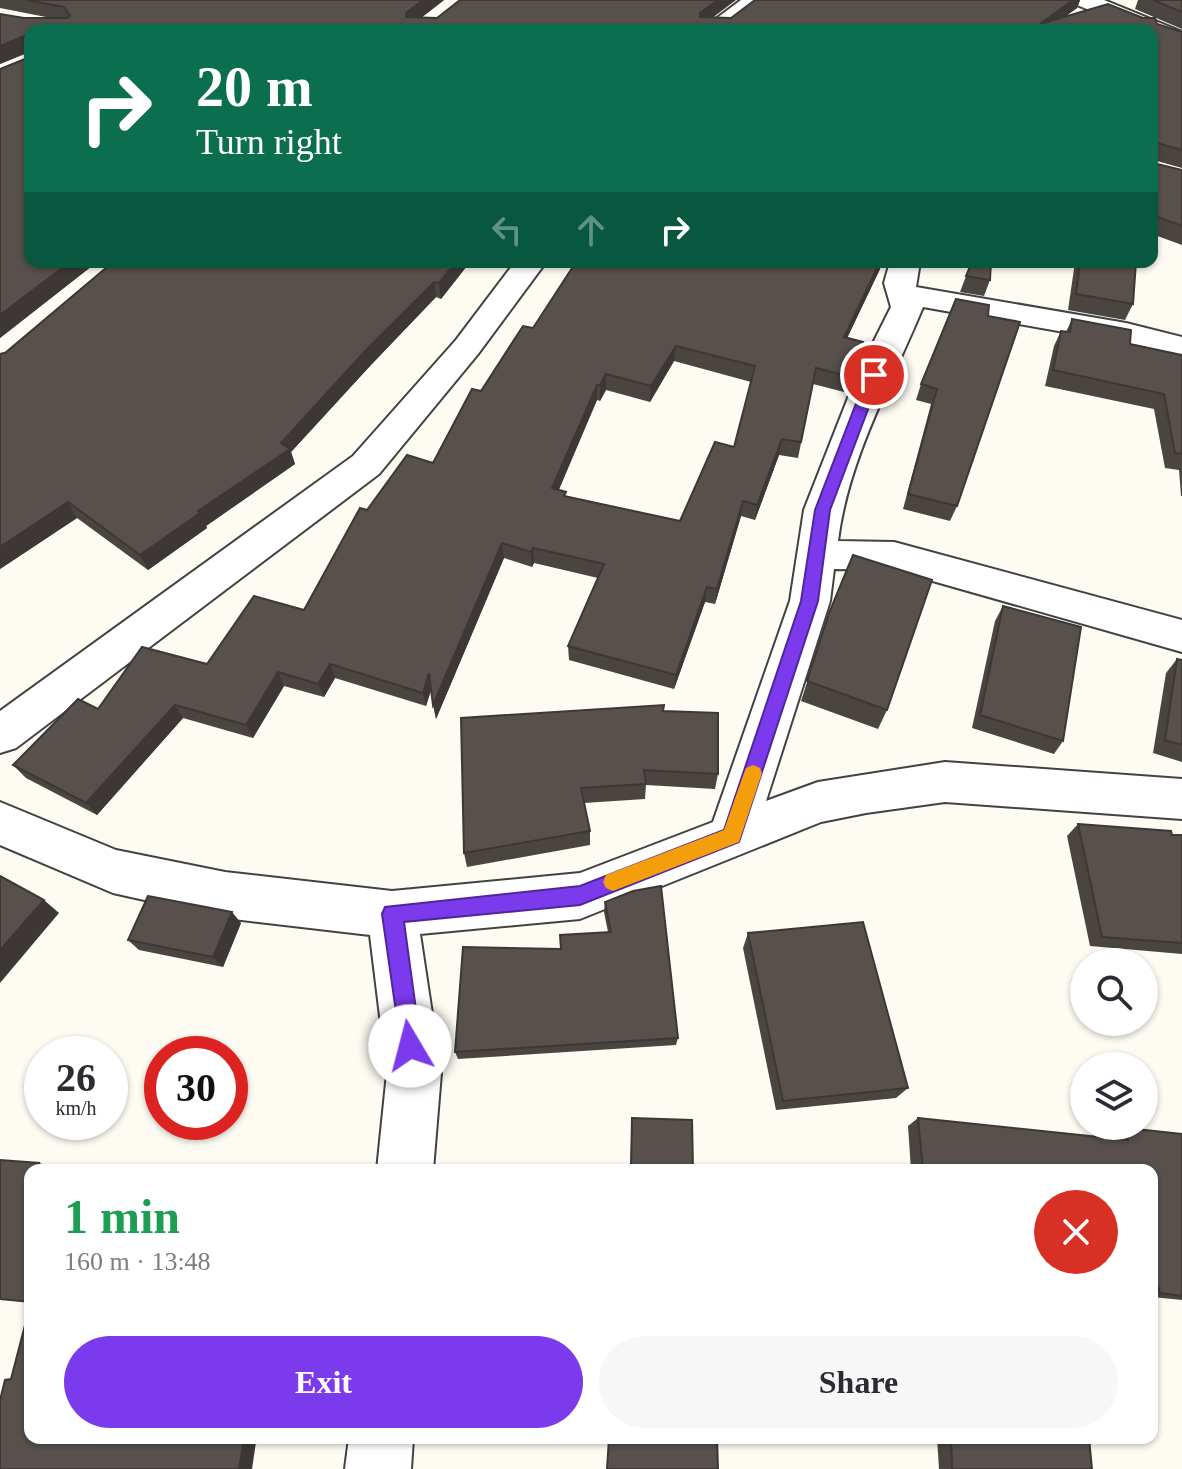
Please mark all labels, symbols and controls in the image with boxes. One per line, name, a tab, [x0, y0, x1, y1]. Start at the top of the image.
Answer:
icon: right	[64, 56, 168, 160]
text: 20 m	[196, 56, 313, 118]
text: Turn right	[196, 122, 342, 162]
icon: left	[485, 208, 529, 252]
icon: ahead	[569, 208, 613, 252]
icon: right	[653, 208, 697, 252]
pin	[840, 341, 908, 409]
icon: arrive	[852, 353, 896, 397]
map controls	[1070, 948, 1158, 1140]
button: search	[1070, 948, 1158, 1036]
position arrow	[368, 1004, 452, 1088]
speed limit sign: 30	[144, 1036, 248, 1140]
button: layers	[1070, 1052, 1158, 1140]
text: 26	[56, 1055, 96, 1100]
text: km/h	[55, 1097, 97, 1119]
text: 1 min	[64, 1190, 180, 1243]
button: close	[1034, 1190, 1118, 1274]
text: 160 m · 13:48	[64, 1247, 211, 1276]
button: Exit	[64, 1336, 583, 1428]
button: Share	[599, 1336, 1118, 1428]

